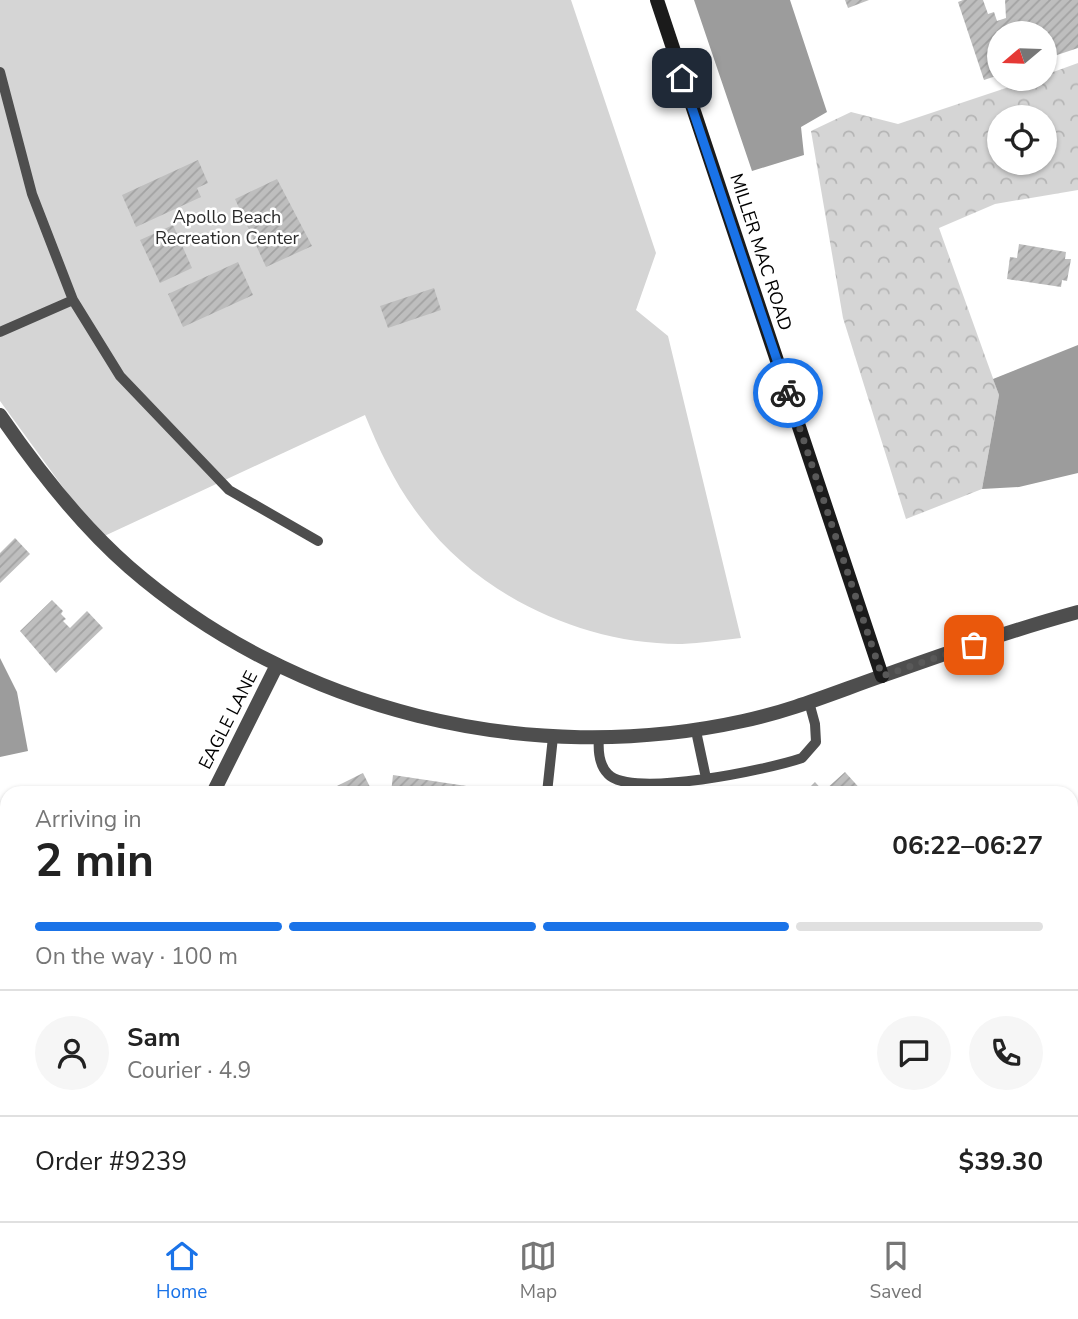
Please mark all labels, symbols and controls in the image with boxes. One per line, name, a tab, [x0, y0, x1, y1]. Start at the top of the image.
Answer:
north arrow	[987, 21, 1057, 91]
map controls	[987, 21, 1057, 175]
pin	[652, 48, 712, 108]
icon: home	[663, 59, 701, 97]
button: locate	[987, 105, 1057, 175]
street label: MILLER MAC ROAD	[724, 170, 798, 334]
park label: Apollo Beach Recreation Center	[155, 205, 300, 250]
courier	[753, 358, 823, 428]
icon: bike	[769, 374, 807, 412]
pin	[944, 615, 1004, 675]
icon: bag	[955, 626, 993, 664]
street label: EAGLE LANE	[193, 667, 263, 773]
text: Arriving in	[35, 804, 142, 835]
text: 06:22–06:27	[892, 828, 1043, 863]
text: 2 min	[35, 829, 154, 892]
text: On the way · 100 m	[35, 941, 238, 972]
button: person	[35, 1016, 109, 1090]
button: chat	[877, 1016, 951, 1090]
button: phone	[969, 1016, 1043, 1090]
text: Sam	[127, 1020, 180, 1055]
text: Courier · 4.9	[127, 1055, 251, 1086]
text: Order #9239	[35, 1144, 187, 1179]
text: $39.30	[959, 1144, 1043, 1179]
tab: Home	[156, 1237, 207, 1305]
tab: Map	[519, 1237, 557, 1305]
tab: Saved	[869, 1237, 922, 1305]

